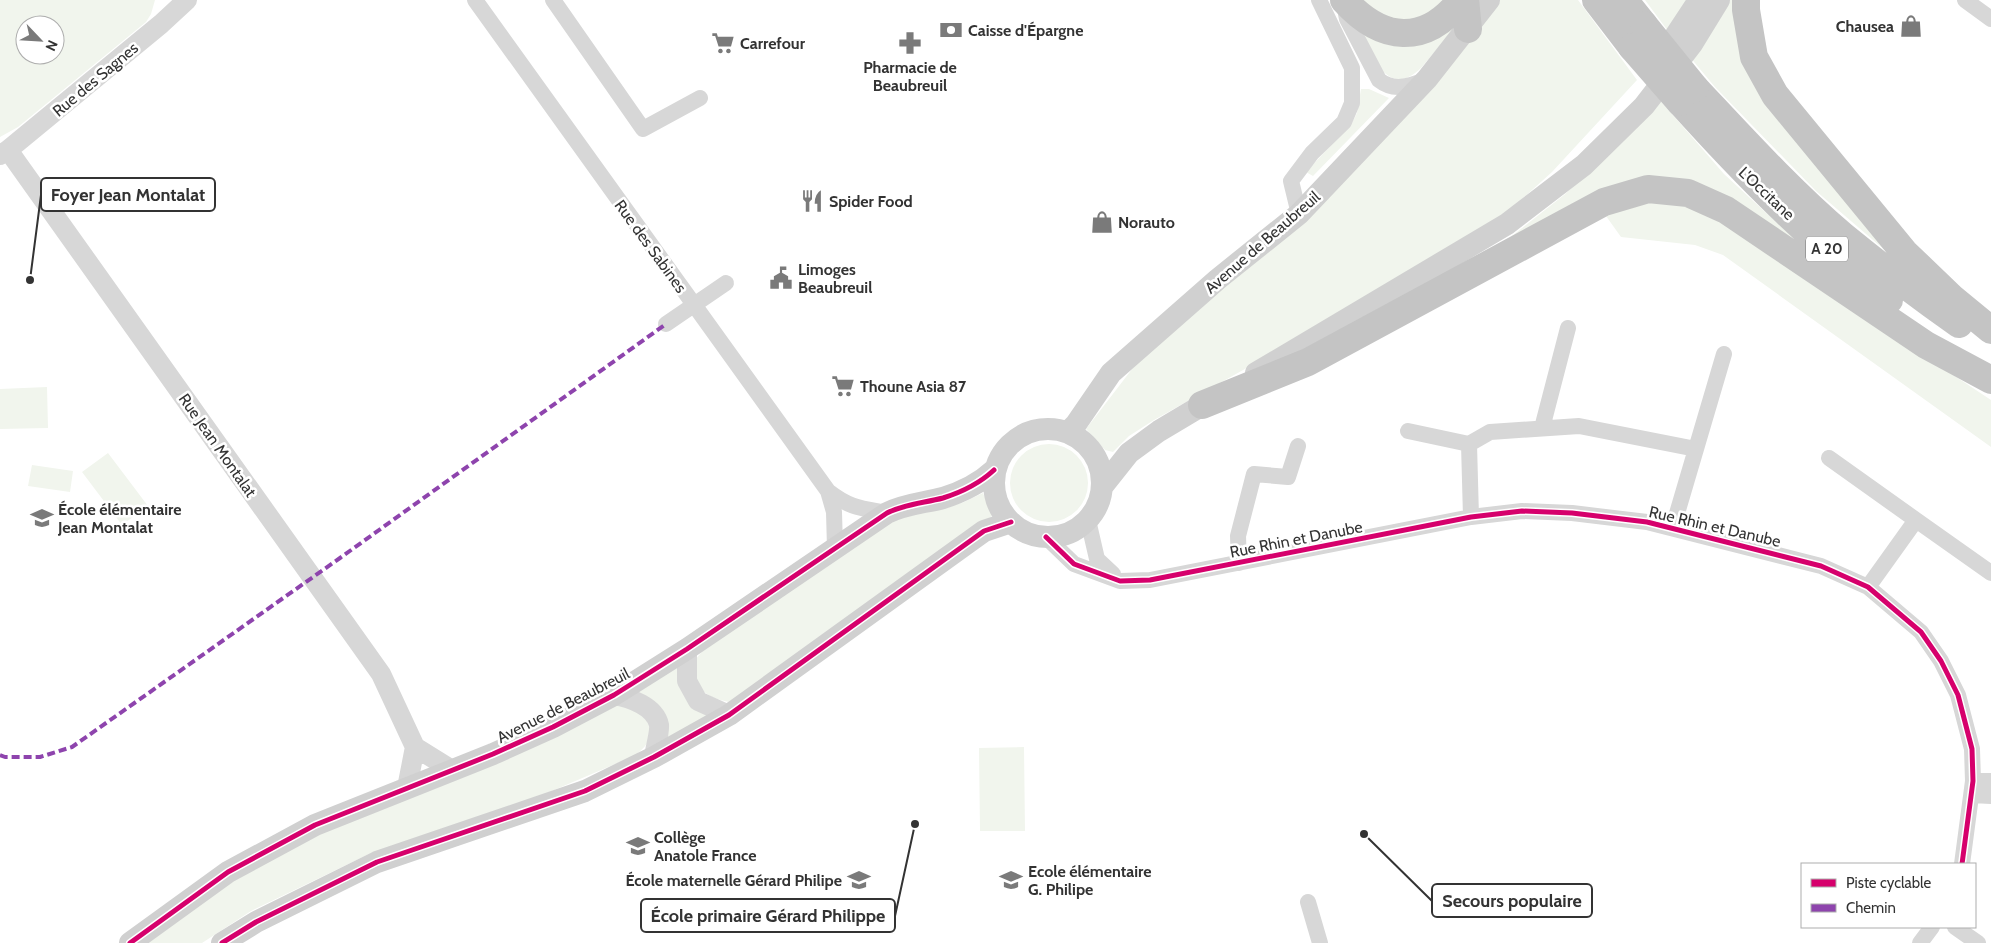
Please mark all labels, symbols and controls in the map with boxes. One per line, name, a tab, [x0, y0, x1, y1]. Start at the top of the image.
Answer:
shop icon: Chausea	[1898, 13, 1924, 39]
north arrow	[15, 15, 65, 65]
bank icon: Caisse d'Épargne	[938, 17, 964, 43]
place label: Chausea	[1836, 17, 1894, 36]
place label: Caisse d'Épargne	[968, 21, 1083, 40]
supermarket icon: Carrefour	[710, 30, 736, 56]
pharmacy icon: Pharmacie de Beaubreuil	[897, 30, 923, 56]
place label: Carrefour	[740, 34, 806, 53]
text: N	[42, 37, 62, 54]
street label: Rue des Sagnes	[49, 38, 142, 121]
place label: Pharmacie de Beaubreuil	[863, 58, 957, 95]
street label: L'Occitane	[1735, 163, 1799, 224]
callout: Foyer Jean Montalat	[41, 178, 215, 211]
text: Foyer Jean Montalat	[51, 184, 205, 206]
street label: Avenue de Beaubreuil	[1201, 187, 1324, 298]
restaurant icon: Spider Food	[799, 188, 825, 214]
place label: Spider Food	[829, 192, 913, 211]
street label: Rue des Sabines	[611, 196, 691, 297]
shop icon: Norauto	[1089, 209, 1115, 235]
place label: Norauto	[1118, 213, 1175, 232]
road number: A 20	[1806, 236, 1848, 262]
place label: Limoges Beaubreuil	[798, 260, 872, 297]
public building icon: Limoges Beaubreuil	[768, 265, 794, 291]
supermarket icon: Thoune Asia 87	[830, 373, 856, 399]
place label: Thoune Asia 87	[860, 377, 967, 396]
street label: Rue Jean Montalat	[175, 390, 261, 501]
place label: École élémentaire Jean Montalat	[57, 500, 181, 537]
street label: Rue Rhin et Danube	[1647, 502, 1783, 551]
school or university icon: École élémentaire Jean Montalat	[29, 505, 55, 531]
street label: Rue Rhin et Danube	[1228, 517, 1364, 562]
street label: Avenue de Beaubreuil	[494, 664, 633, 747]
place label: Collège Anatole France	[654, 828, 757, 865]
school or university icon: Collège Anatole France	[625, 833, 651, 859]
place label: Ecole élémentaire G. Philipe	[1028, 862, 1151, 899]
legend	[1801, 863, 1976, 928]
school or university icon: École maternelle Gérard Philipe	[846, 867, 872, 893]
school or university icon: Ecole élémentaire G. Philipe	[998, 867, 1024, 893]
place label: École maternelle Gérard Philipe	[625, 871, 842, 890]
text: Piste cyclable	[1846, 874, 1932, 892]
callout: Secours populaire	[1432, 884, 1592, 917]
text: Secours populaire	[1442, 890, 1582, 912]
callout: École primaire Gérard Philippe	[641, 899, 895, 932]
text: Chemin	[1846, 899, 1896, 917]
text: École primaire Gérard Philippe	[651, 905, 885, 927]

